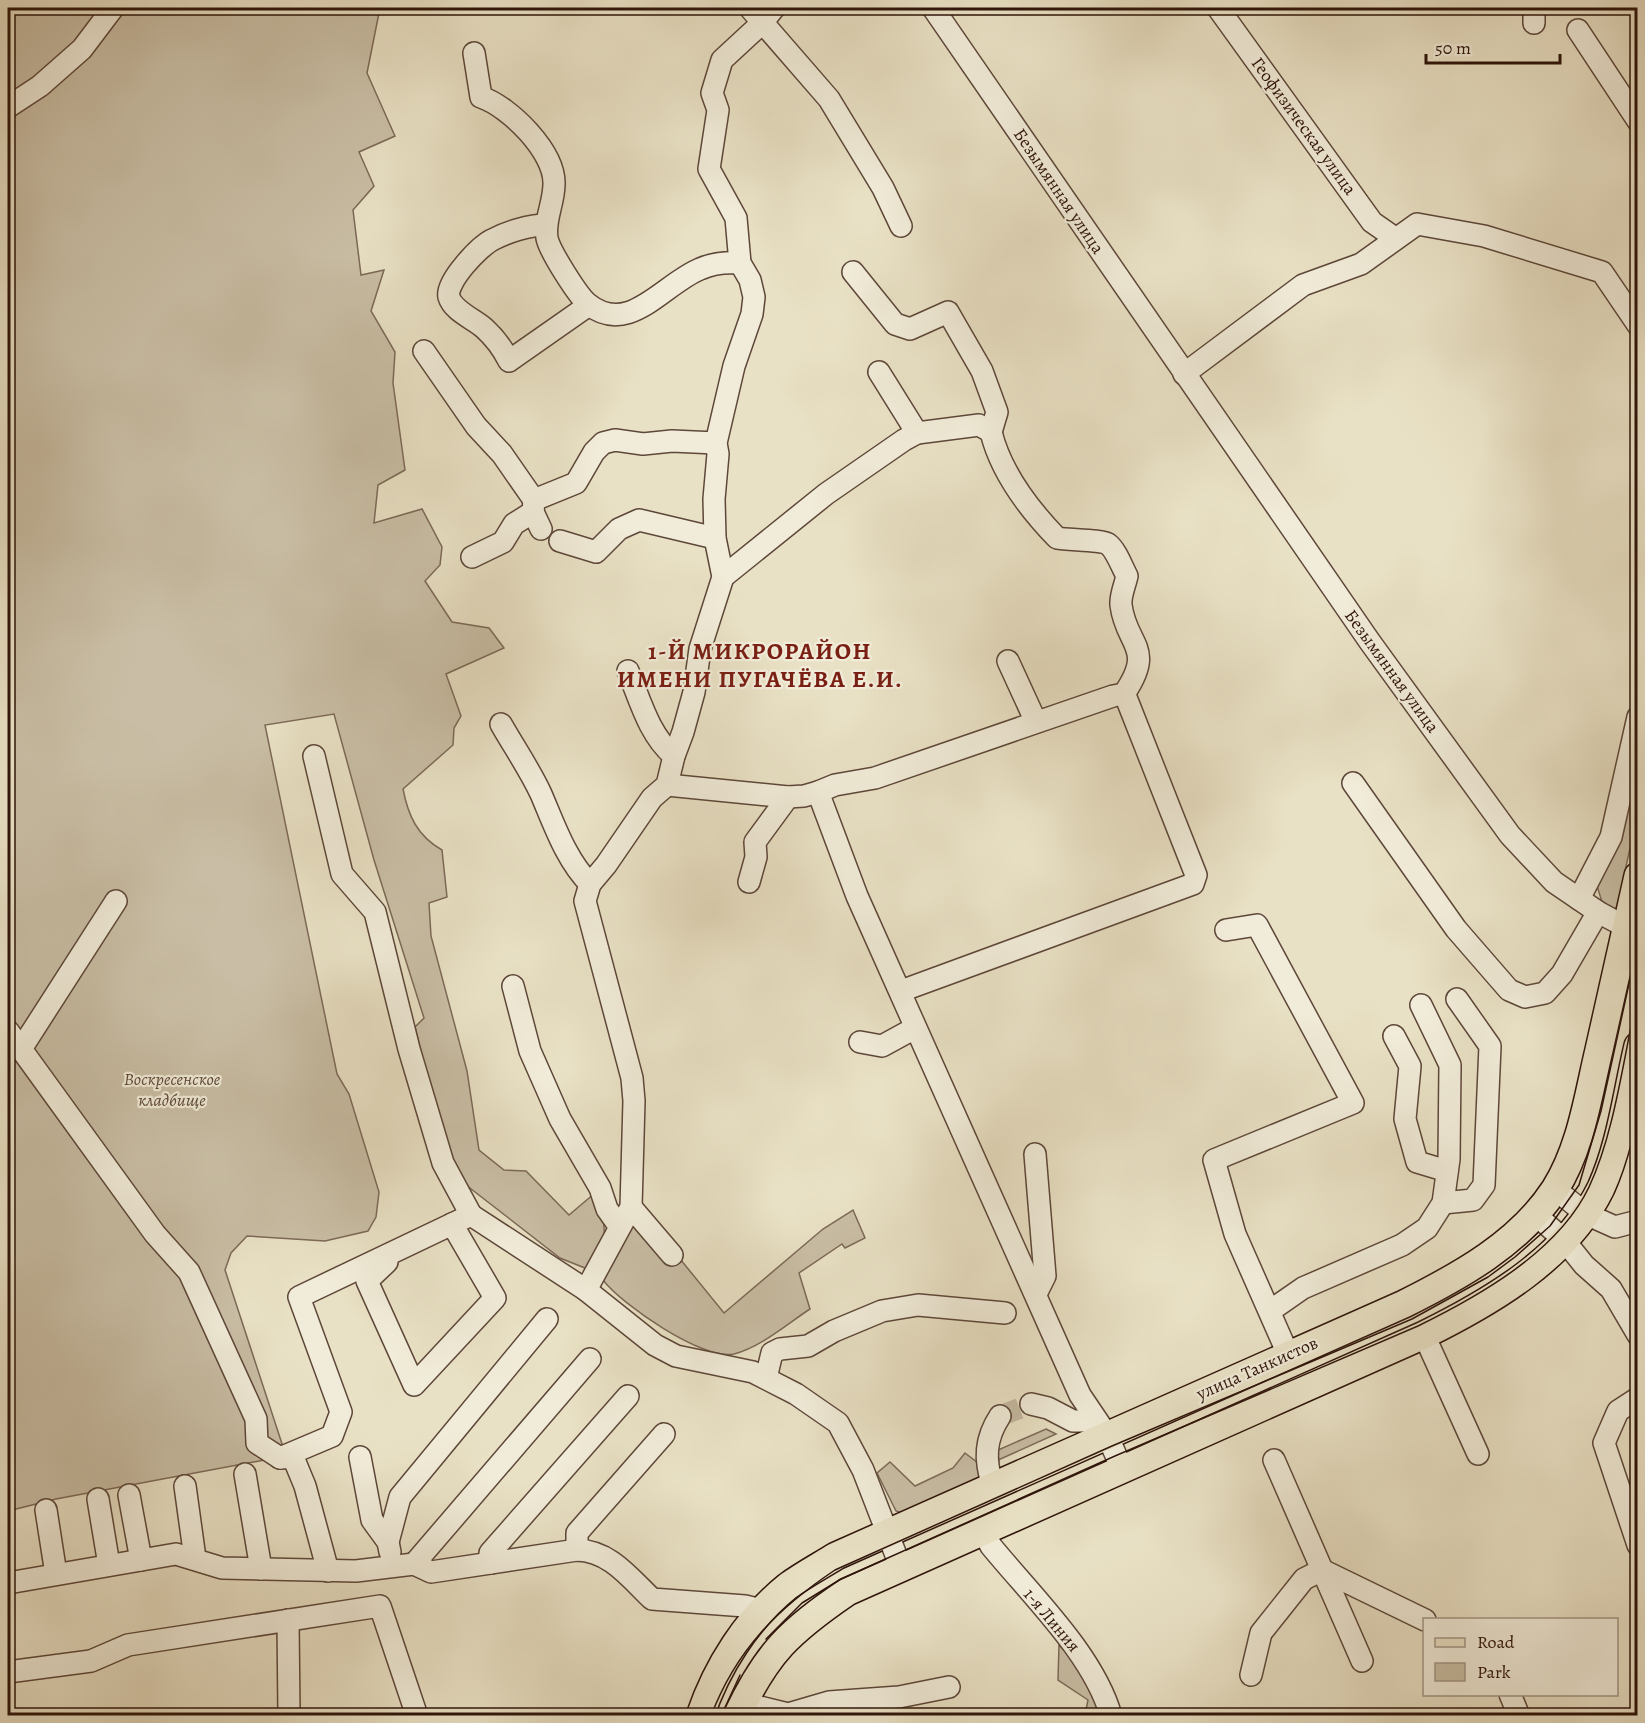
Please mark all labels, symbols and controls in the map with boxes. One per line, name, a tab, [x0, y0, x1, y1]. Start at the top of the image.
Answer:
scale bar	[1426, 27, 1560, 65]
text: 50 m	[1435, 36, 1471, 60]
street label: Геофизическая улица	[1246, 52, 1363, 200]
street label: Безымянная улица	[1008, 123, 1110, 259]
street label: Безымянная улица	[1339, 605, 1445, 738]
district label: 1-Й МИКРОРАЙОН ИМЕНИ ПУГАЧЁВА Е.И.	[617, 635, 903, 695]
park label: Воскресенское кладбище	[124, 1067, 221, 1112]
street label: улица Танкистов	[1192, 1330, 1322, 1406]
street label: 1-я Линия	[1018, 1583, 1086, 1657]
legend	[1423, 1618, 1618, 1696]
text: Road	[1477, 1630, 1515, 1654]
text: Park	[1477, 1660, 1511, 1684]

